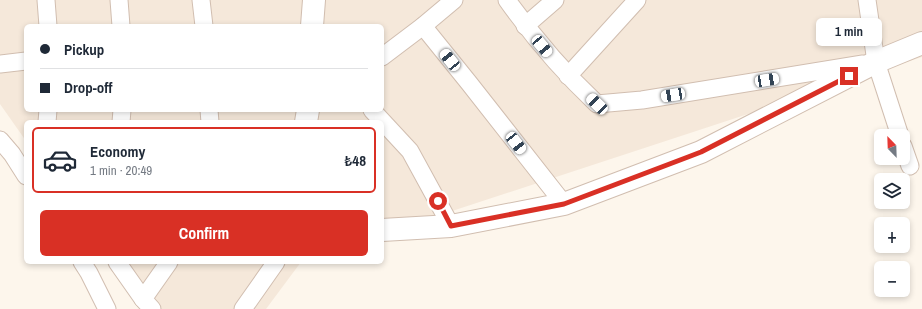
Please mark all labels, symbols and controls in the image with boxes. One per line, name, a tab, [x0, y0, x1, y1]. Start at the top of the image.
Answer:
callout: 1 min	[816, 18, 882, 46]
text: 1 min	[835, 23, 863, 40]
car	[530, 33, 554, 59]
text: Pickup	[64, 39, 104, 60]
car	[438, 47, 462, 73]
route end	[840, 67, 858, 85]
car	[754, 72, 780, 88]
text: Drop-off	[64, 77, 113, 98]
car	[660, 87, 686, 103]
car	[584, 91, 610, 117]
north arrow	[874, 129, 910, 165]
map controls	[874, 129, 910, 297]
car	[504, 130, 528, 156]
text: Economy	[90, 141, 145, 162]
icon: car	[42, 142, 78, 178]
text: ₺48	[345, 150, 366, 171]
text: 1 min · 20:49	[90, 162, 152, 179]
button: layers	[874, 173, 910, 209]
route start	[429, 192, 447, 210]
button: Confirm	[40, 210, 368, 256]
button: +	[874, 217, 910, 253]
button: −	[874, 261, 910, 297]

